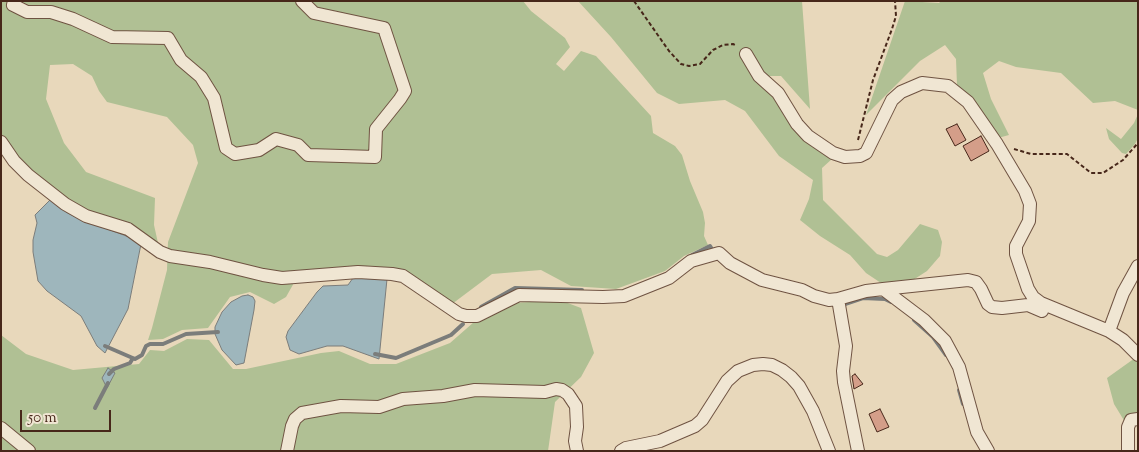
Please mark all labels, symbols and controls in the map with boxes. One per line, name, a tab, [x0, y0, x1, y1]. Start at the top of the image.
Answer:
scale bar	[22, 400, 114, 432]
text: 50 m	[28, 408, 57, 429]

